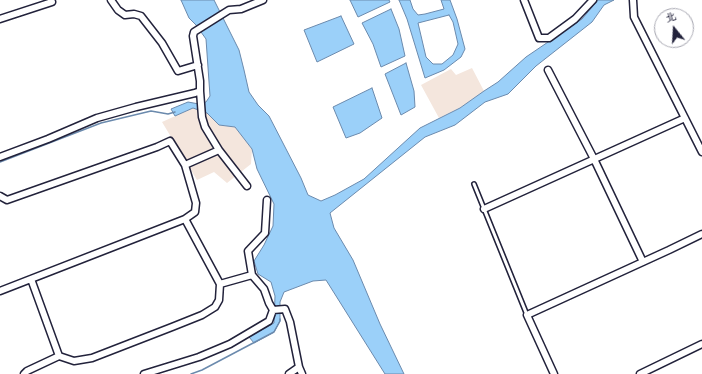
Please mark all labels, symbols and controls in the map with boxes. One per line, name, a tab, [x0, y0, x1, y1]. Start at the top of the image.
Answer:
north arrow	[654, 8, 694, 48]
text: 北	[663, 9, 678, 25]

